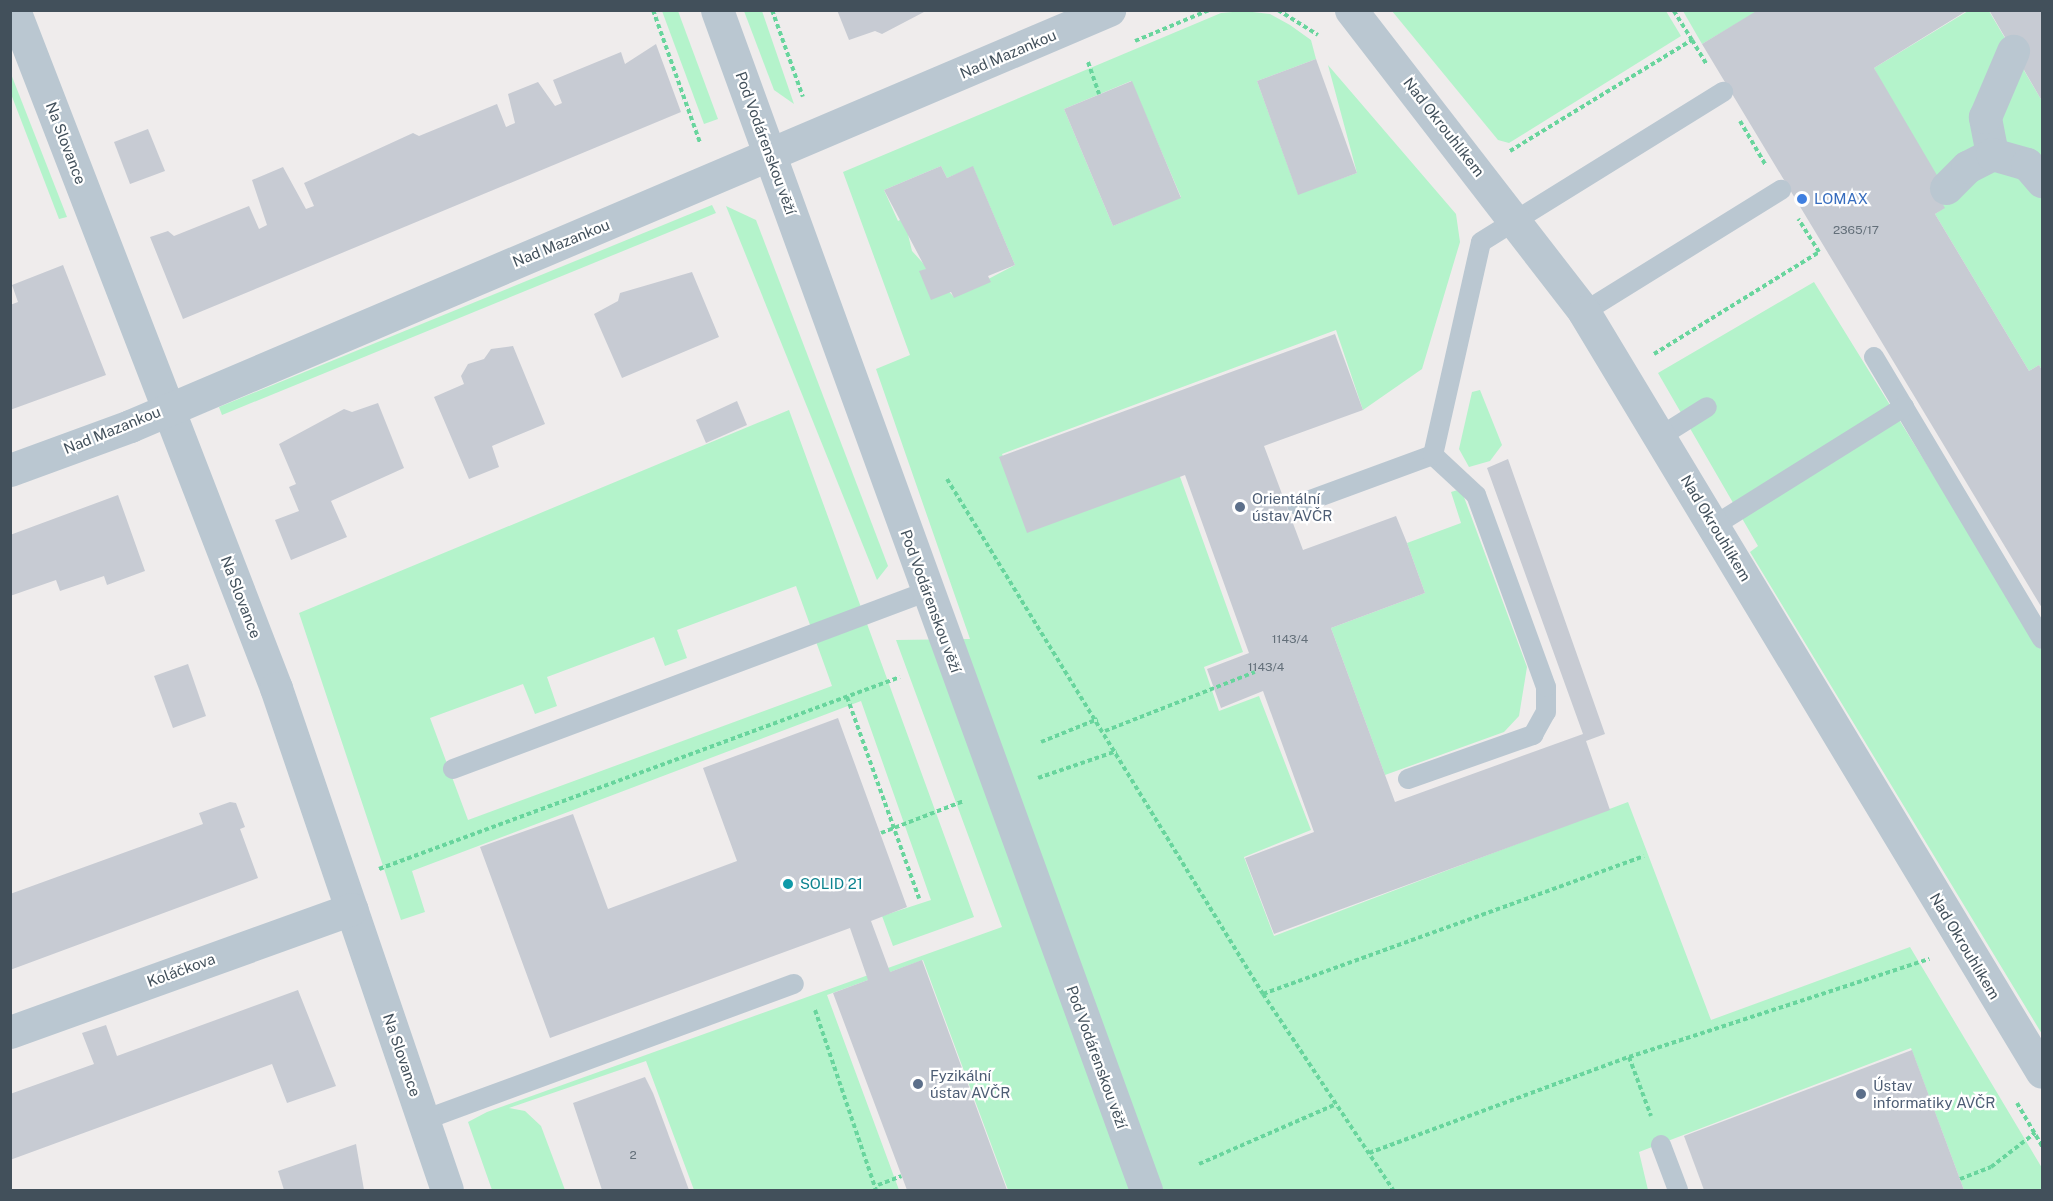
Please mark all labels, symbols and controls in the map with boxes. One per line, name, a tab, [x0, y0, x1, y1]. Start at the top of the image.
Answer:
street label: Nad Mazankou	[957, 26, 1059, 82]
street label: Pod Vodárenskou věží	[732, 69, 800, 217]
street label: Nad Okrouhlíkem	[1400, 74, 1488, 180]
street label: Na Slovance	[42, 99, 90, 187]
place label: LOMAX	[1814, 190, 1868, 208]
marker: LOMAX	[1795, 192, 1809, 206]
street label: Nad Mazankou	[510, 215, 612, 271]
house number: 2365/17	[1833, 224, 1879, 238]
street label: Nad Mazankou	[61, 402, 163, 458]
street label: Nad Okrouhlíkem	[1677, 472, 1755, 584]
place label: Orientální ústav AVČR	[1252, 489, 1332, 524]
marker: Orientální ústav AVČR	[1233, 500, 1247, 514]
street label: Pod Vodárenskou věží	[897, 527, 965, 675]
street label: Na Slovance	[217, 553, 265, 641]
house number: 1143/4	[1272, 633, 1308, 647]
house number: 1143/4	[1248, 661, 1284, 675]
place label: SOLID 21	[800, 875, 863, 893]
marker: SOLID 21	[781, 877, 795, 891]
street label: Nad Okrouhlíkem	[1926, 890, 2004, 1002]
street label: Koláčkova	[144, 949, 218, 991]
street label: Pod Vodárenskou věží	[1063, 983, 1131, 1131]
street label: Na Slovance	[379, 1011, 425, 1099]
place label: Fyzikální ústav AVČR	[930, 1066, 1010, 1101]
place label: Ústav informatiky AVČR	[1873, 1076, 1996, 1111]
marker: Fyzikální ústav AVČR	[911, 1077, 925, 1091]
marker: Ústav informatiky AVČR	[1854, 1087, 1868, 1101]
house number: 2	[629, 1149, 637, 1163]

